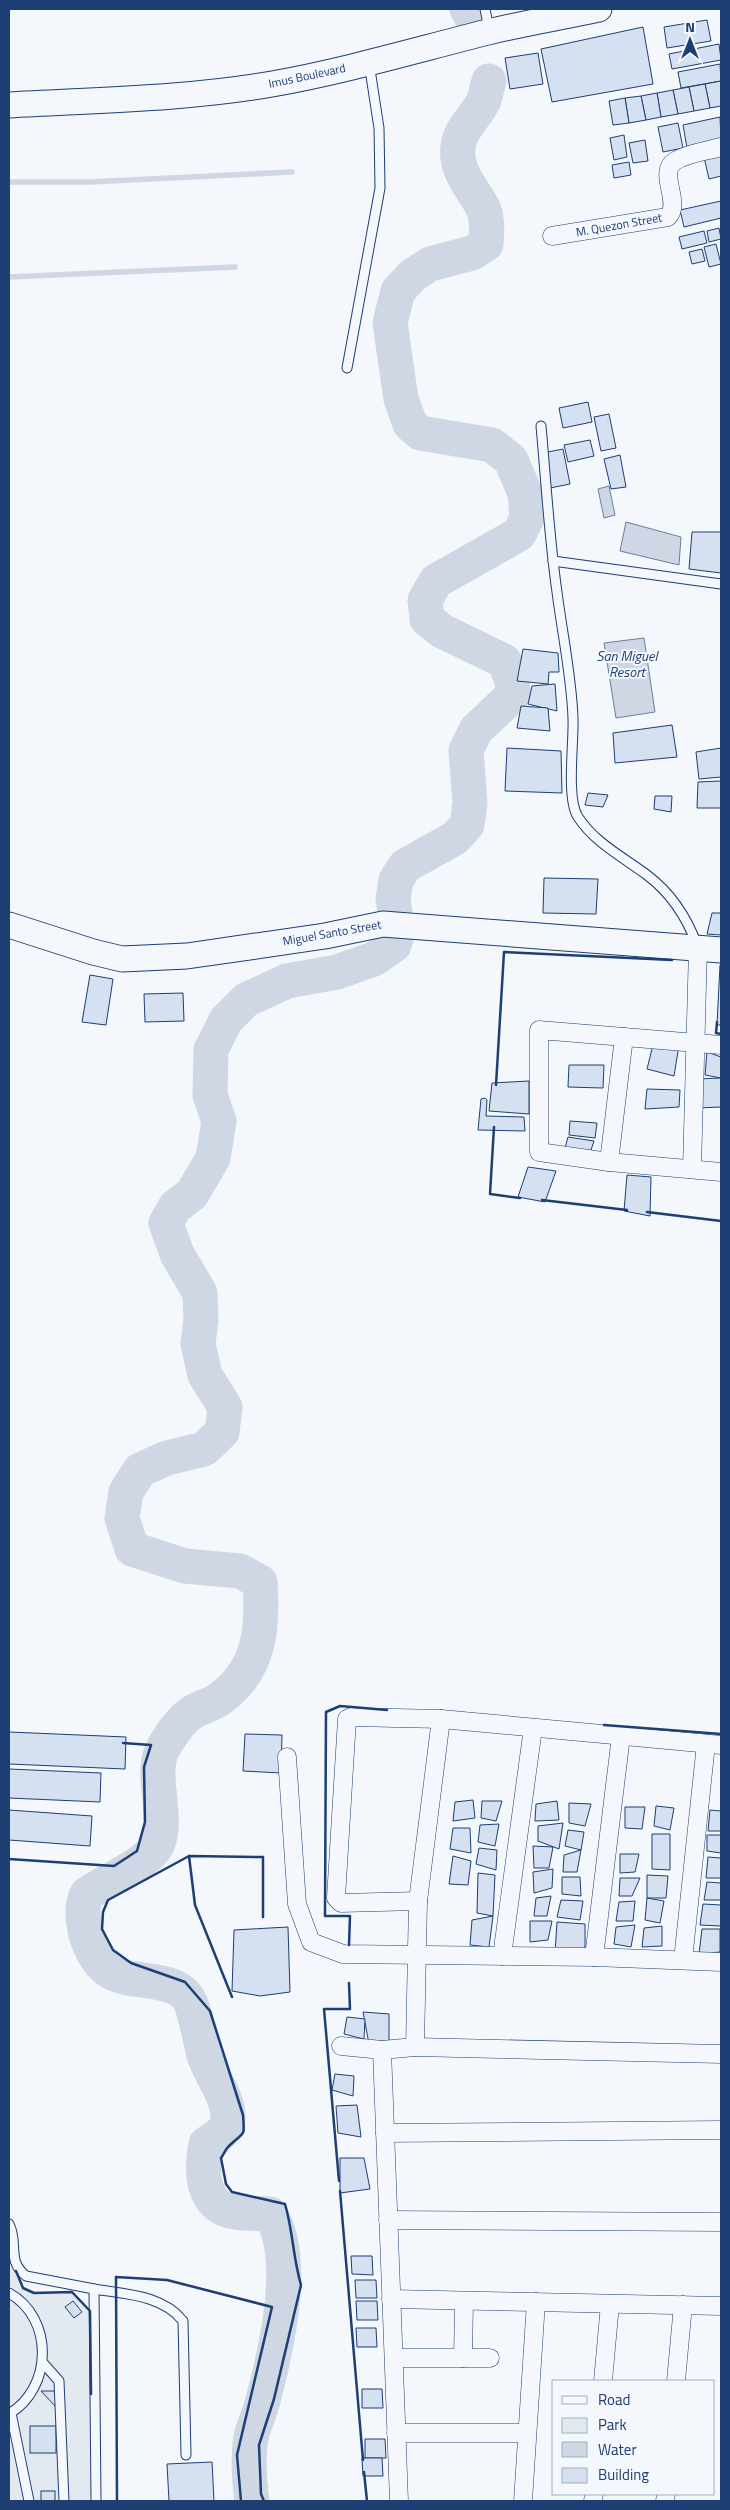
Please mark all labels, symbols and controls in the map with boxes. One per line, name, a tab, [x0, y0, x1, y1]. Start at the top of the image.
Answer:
north arrow	[665, 15, 715, 65]
text: N	[685, 16, 695, 37]
street label: Imus Boulevard	[267, 58, 347, 93]
street label: M. Quezon Street	[574, 207, 664, 241]
water label: San Miguel Resort	[597, 645, 659, 682]
street label: Miguel Santo Street	[281, 914, 383, 951]
legend	[552, 2380, 715, 2495]
text: Road	[598, 2388, 630, 2411]
text: Park	[598, 2413, 627, 2436]
text: Water	[598, 2438, 637, 2461]
text: Building	[598, 2463, 649, 2486]

